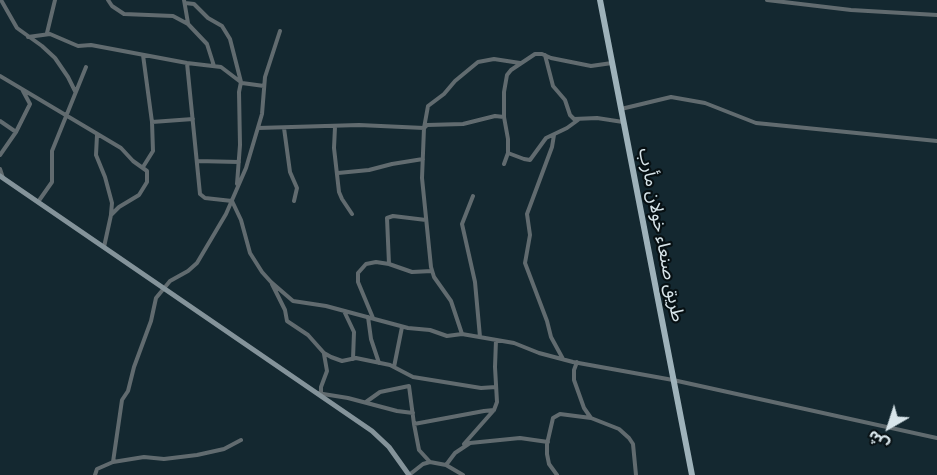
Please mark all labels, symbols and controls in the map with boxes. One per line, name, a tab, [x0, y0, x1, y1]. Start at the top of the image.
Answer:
street label: طريق صنعاء خولان مأرب	[634, 146, 688, 324]
north arrow	[859, 397, 919, 457]
text: ش	[863, 426, 892, 456]

